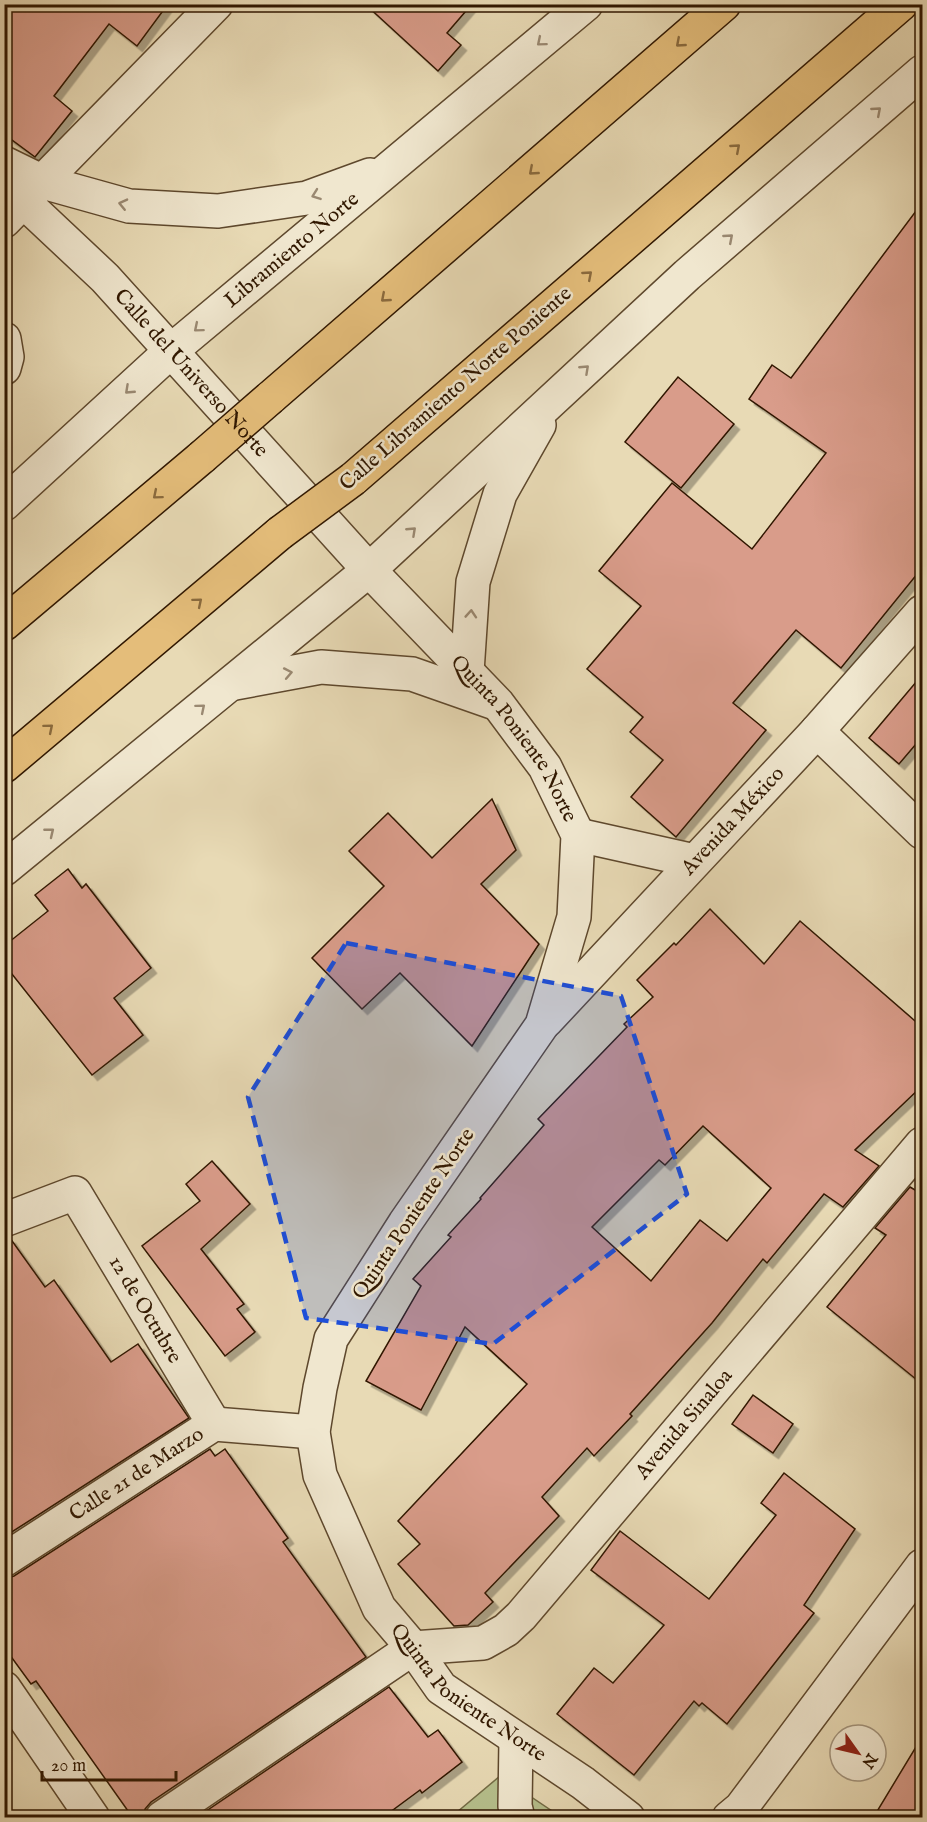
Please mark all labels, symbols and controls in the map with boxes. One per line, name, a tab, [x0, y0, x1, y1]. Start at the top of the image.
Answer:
one-way arrow	[537, 35, 548, 46]
one-way arrow	[676, 36, 687, 47]
one-way arrow	[870, 107, 881, 118]
one-way arrow	[729, 144, 739, 155]
one-way arrow	[529, 163, 540, 174]
street label: Libramiento Norte	[219, 186, 365, 314]
one-way arrow	[311, 187, 322, 200]
one-way arrow	[118, 199, 128, 212]
one-way arrow	[722, 234, 733, 245]
one-way arrow	[581, 271, 592, 282]
street label: Calle Libramiento Norte Poniente	[334, 281, 578, 497]
street label: Calle del Universo Norte	[108, 283, 275, 463]
one-way arrow	[382, 291, 392, 302]
one-way arrow	[194, 321, 205, 332]
one-way arrow	[579, 365, 589, 376]
one-way arrow	[125, 383, 136, 394]
one-way arrow	[153, 487, 164, 498]
one-way arrow	[405, 527, 416, 538]
one-way arrow	[191, 599, 202, 610]
one-way arrow	[464, 610, 477, 619]
street label: Quinta Poniente Norte	[445, 649, 583, 827]
one-way arrow	[282, 667, 292, 680]
one-way arrow	[194, 705, 205, 716]
one-way arrow	[42, 724, 53, 735]
street label: Avenida México	[675, 761, 791, 882]
one-way arrow	[43, 828, 54, 839]
street label: Quinta Poniente Norte	[347, 1123, 482, 1305]
street label: 12 de Octubre	[102, 1251, 188, 1369]
street label: Avenida Sinaloa	[629, 1363, 739, 1486]
street label: Calle 21 de Marzo	[64, 1421, 209, 1528]
street label: Quinta Poniente Norte	[384, 1618, 552, 1768]
north arrow	[828, 1723, 888, 1783]
scale bar	[42, 1744, 176, 1782]
text: N	[857, 1748, 881, 1772]
text: 20 m	[51, 1755, 86, 1778]

